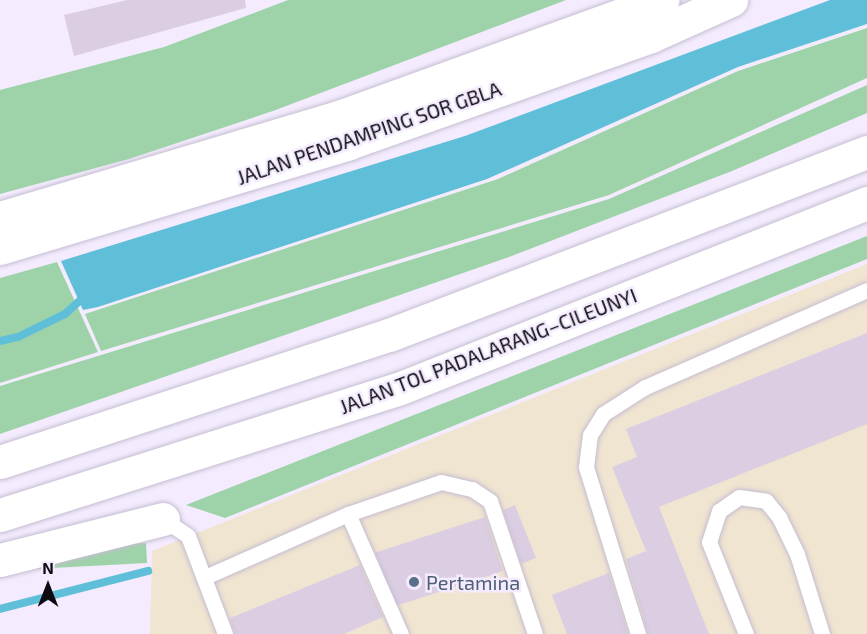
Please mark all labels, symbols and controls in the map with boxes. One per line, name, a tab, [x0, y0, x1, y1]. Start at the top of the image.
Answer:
street label: JALAN PENDAMPING SOR GBLA	[234, 76, 504, 190]
street label: JALAN TOL PADALARANG–CILEUNYI	[336, 283, 640, 419]
north arrow	[18, 556, 78, 616]
text: N	[42, 558, 54, 577]
place label: Pertamina	[426, 570, 520, 594]
marker: Pertamina	[407, 575, 421, 589]

